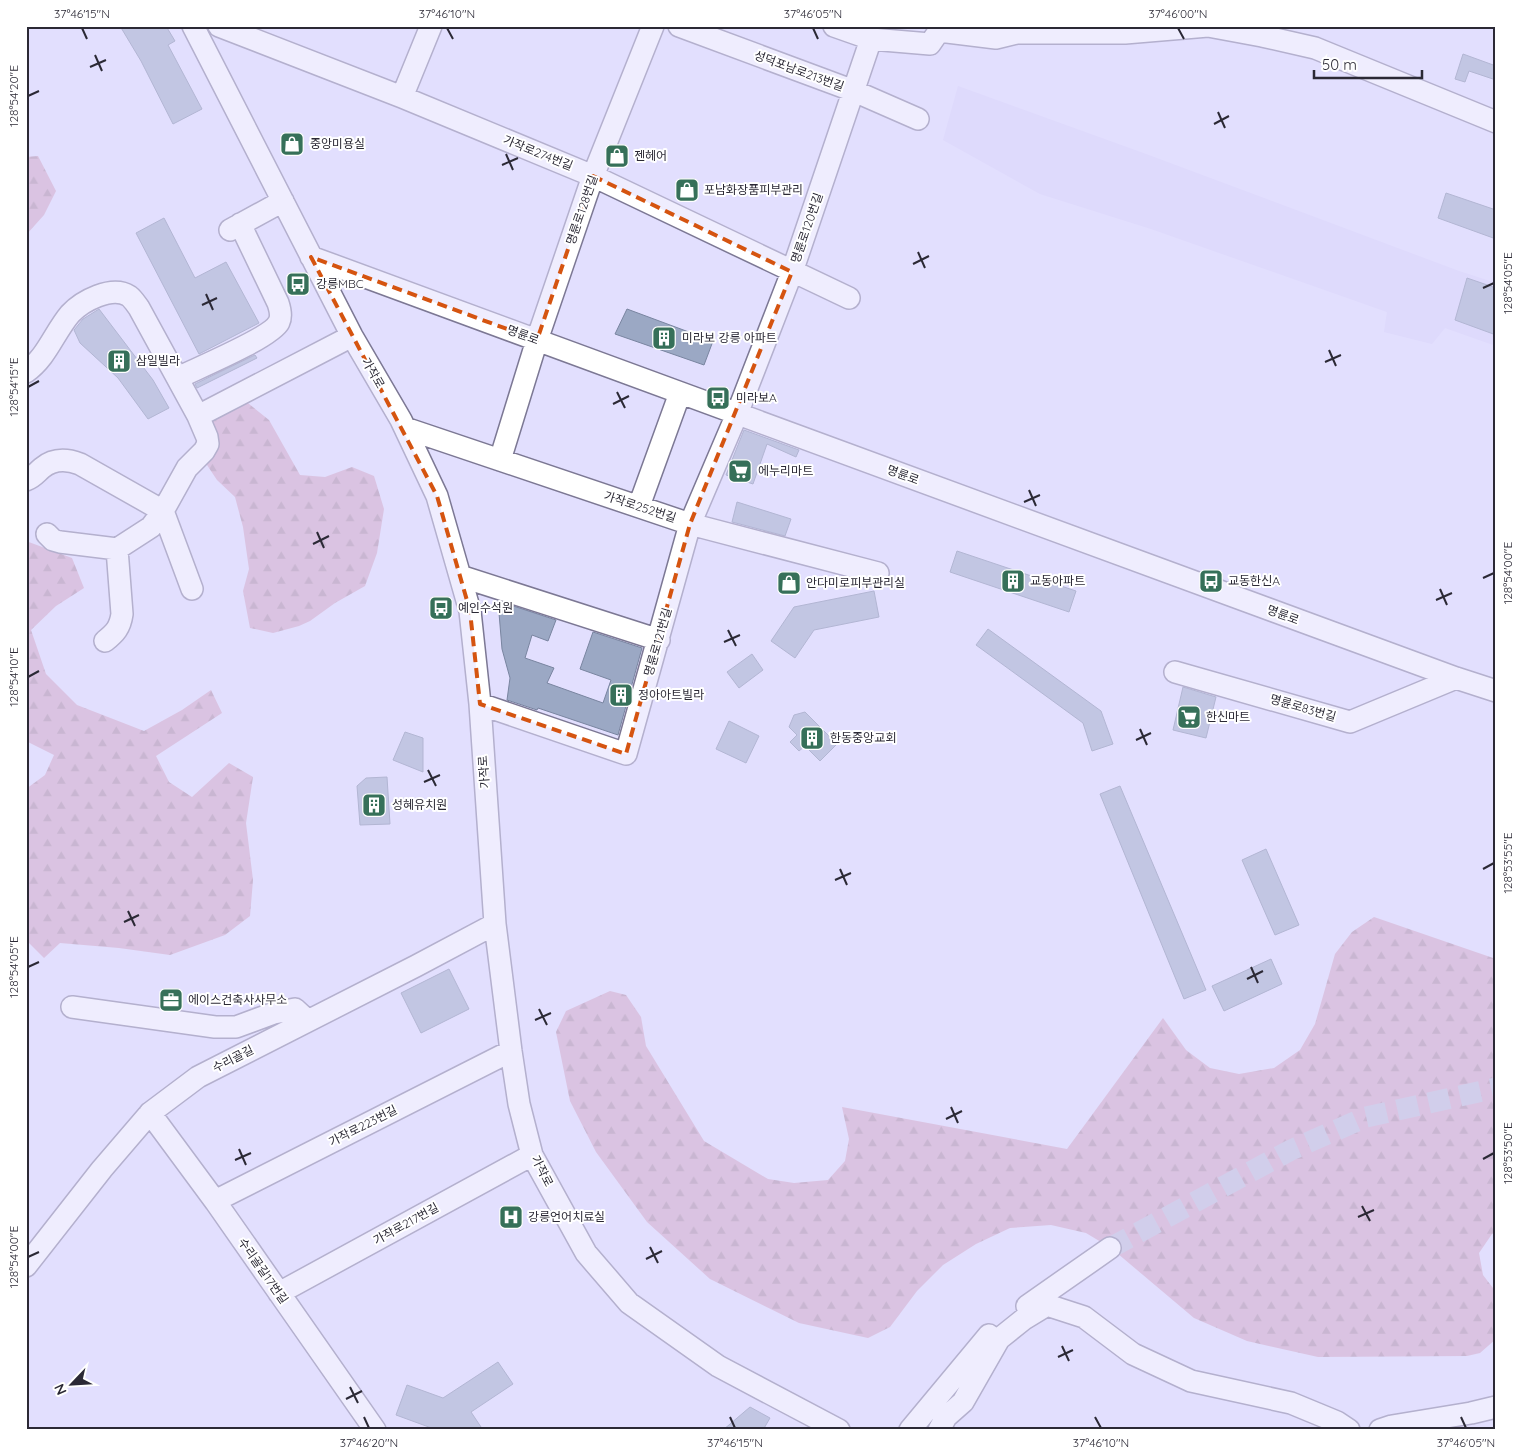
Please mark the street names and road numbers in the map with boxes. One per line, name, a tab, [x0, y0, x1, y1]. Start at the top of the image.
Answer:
street label: 성덕포남로213번길	[752, 47, 846, 94]
street label: 가작로274번길	[501, 132, 575, 173]
street label: 명륜로128번길	[563, 173, 600, 247]
street label: 명륜로120번길	[787, 191, 826, 265]
street label: 명륜로	[505, 322, 541, 347]
street label: 가작로	[359, 355, 388, 391]
street label: 명륜로	[885, 462, 921, 487]
street label: 가작로252번길	[602, 488, 678, 525]
street label: 명륜로	[1265, 602, 1301, 627]
street label: 명륜로121번길	[641, 606, 674, 678]
street label: 명륜로83번길	[1268, 691, 1338, 724]
street label: 가작로	[475, 755, 492, 789]
street label: 수리골길	[210, 1042, 256, 1075]
street label: 가작로223번길	[326, 1102, 400, 1149]
street label: 가작로	[528, 1153, 557, 1189]
street label: 가작로217번길	[370, 1199, 441, 1248]
street label: 수리골길17번길	[235, 1235, 292, 1306]

